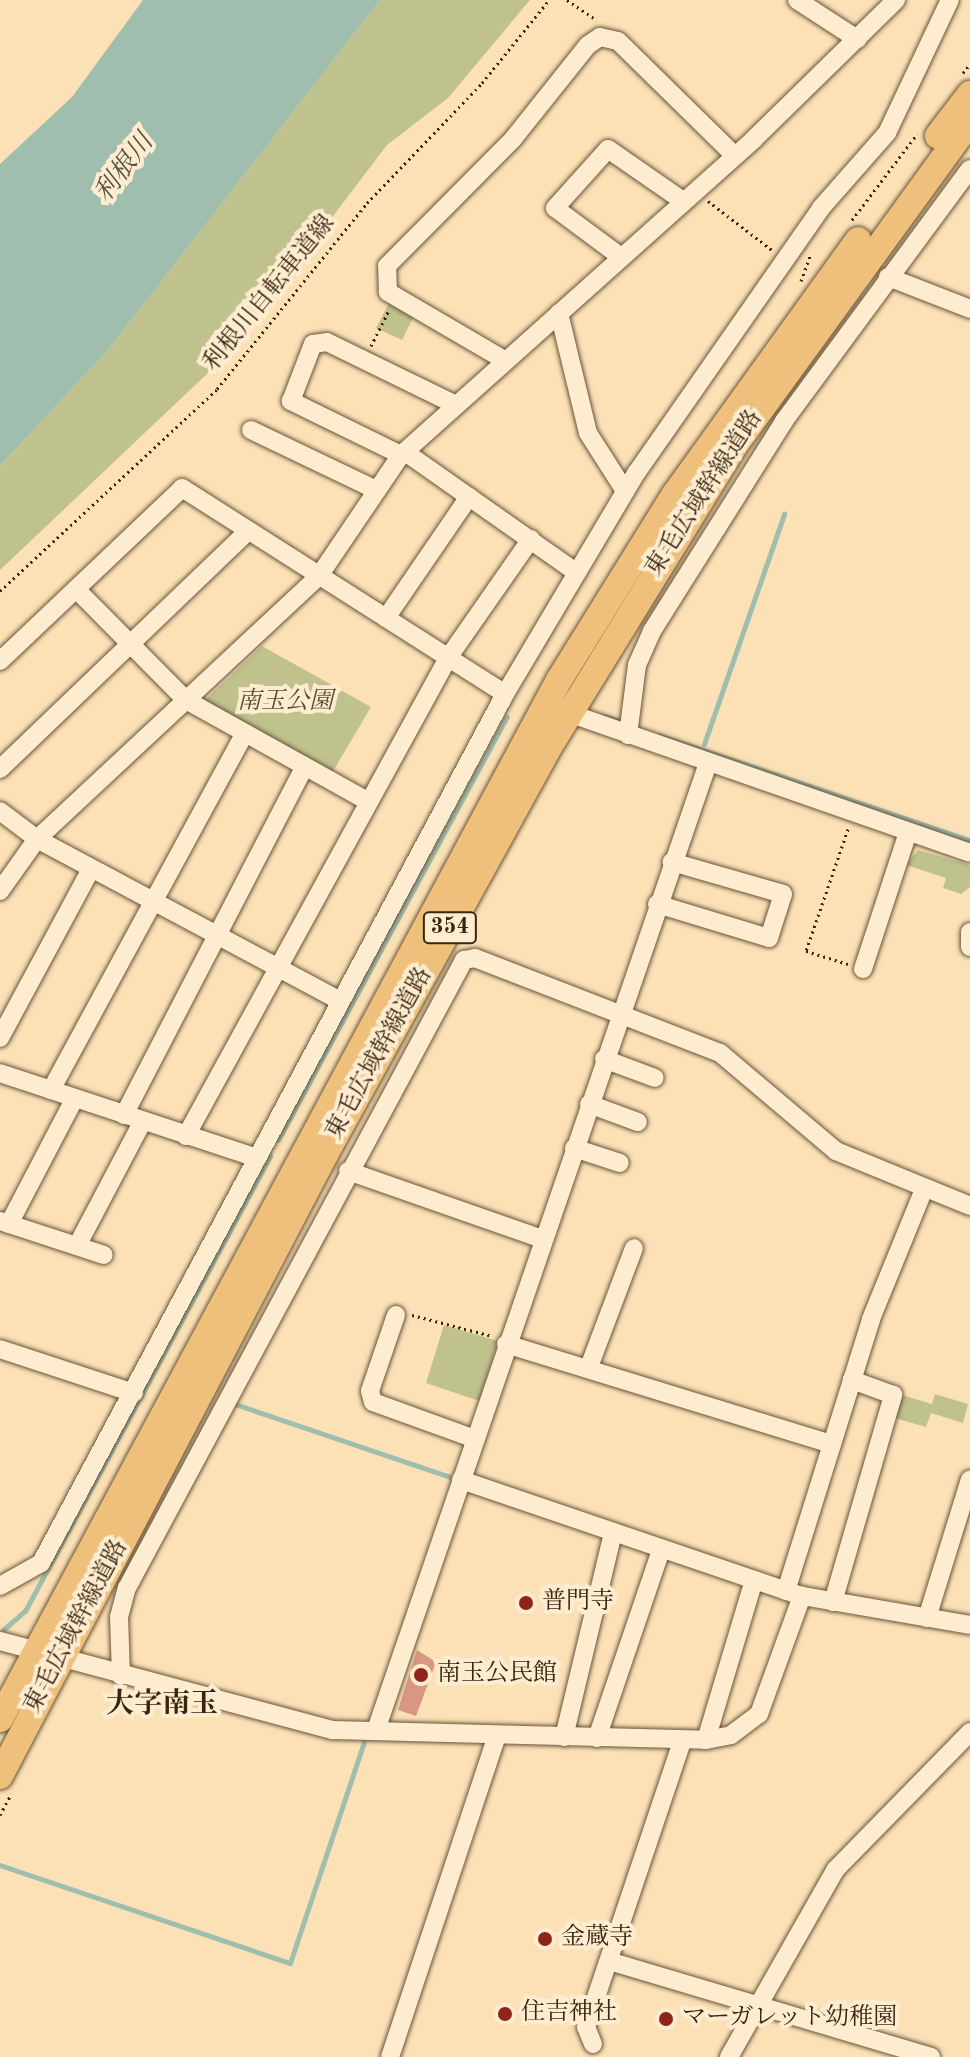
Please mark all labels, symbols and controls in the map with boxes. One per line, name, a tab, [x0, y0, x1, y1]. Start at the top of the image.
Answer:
water label: 利根川	[89, 128, 161, 210]
street label: 利根川自転車道線	[198, 210, 342, 378]
street label: 東毛広域幹線道路	[641, 406, 769, 582]
park label: 南玉公園	[237, 689, 333, 717]
road number: 354	[422, 910, 478, 946]
street label: 東毛広域幹線道路	[321, 963, 439, 1145]
street label: 東毛広域幹線道路	[19, 1535, 135, 1719]
place label: 普門寺	[542, 1589, 614, 1617]
marker: 普門寺	[517, 1594, 535, 1612]
place label: 南玉公民館	[437, 1661, 557, 1689]
marker: 南玉公民館	[412, 1666, 430, 1684]
district label: 大字南玉	[106, 1688, 218, 1722]
place label: 金蔵寺	[561, 1925, 633, 1953]
marker: 金蔵寺	[536, 1930, 554, 1948]
place label: 住吉神社	[521, 2000, 617, 2028]
marker: 住吉神社	[496, 2005, 514, 2023]
place label: マーガレット幼稚園	[682, 2005, 898, 2033]
marker: マーガレット幼稚園	[657, 2010, 675, 2028]

